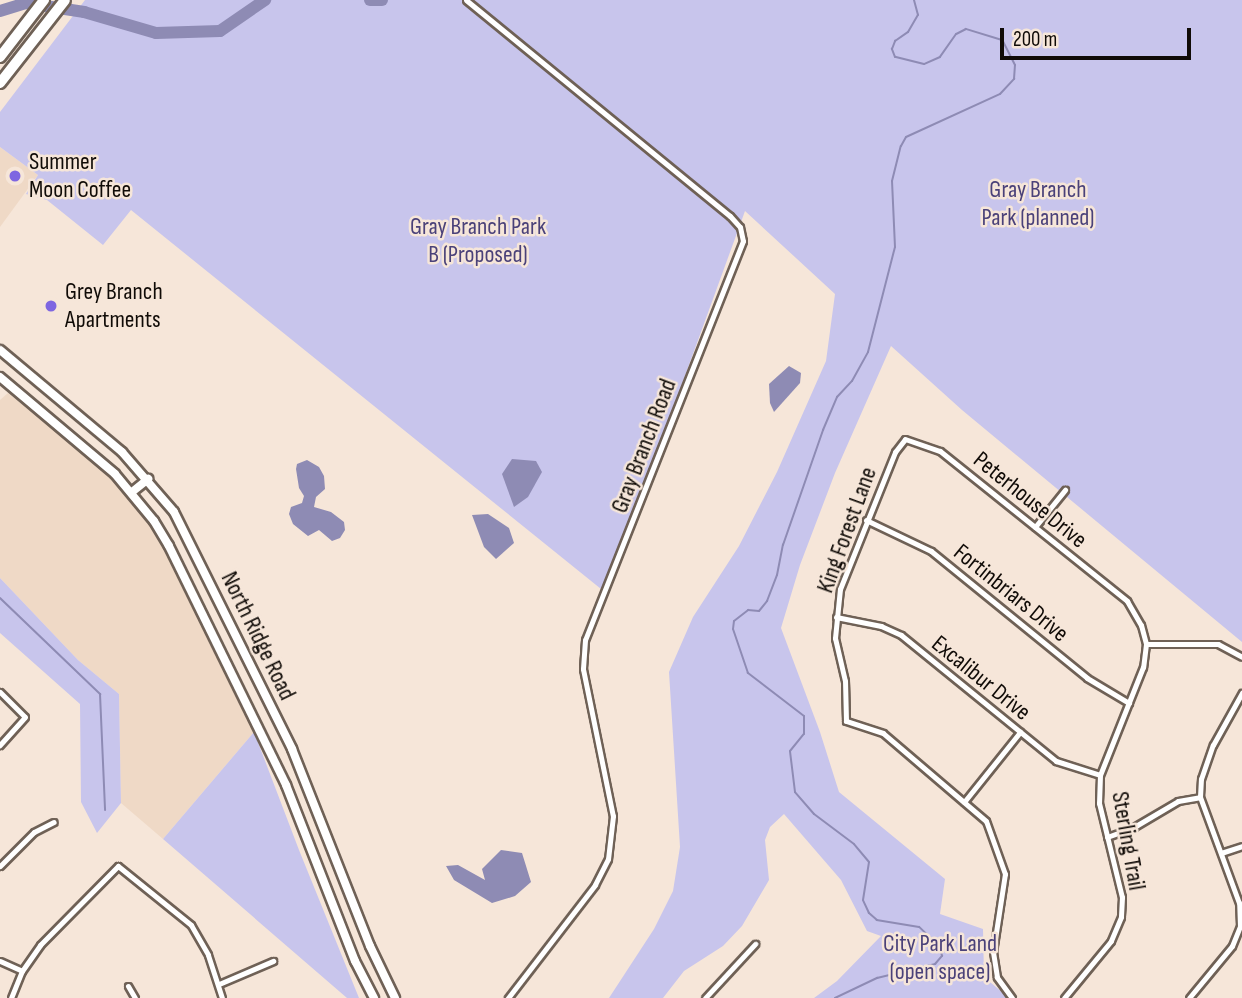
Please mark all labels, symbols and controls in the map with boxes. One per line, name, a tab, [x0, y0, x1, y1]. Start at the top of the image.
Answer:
scale bar	[1004, 14, 1195, 58]
text: 200 m	[1013, 27, 1057, 52]
place label: Summer Moon Coffee	[29, 148, 131, 204]
marker: Summer Moon Coffee	[7, 168, 23, 184]
park label: Gray Branch Park (planned)	[981, 176, 1095, 232]
park label: Gray Branch Park B (Proposed)	[410, 213, 546, 269]
place label: Grey Branch Apartments	[65, 278, 163, 334]
marker: Grey Branch Apartments	[43, 298, 59, 314]
street label: Gray Branch Road	[605, 375, 683, 517]
street label: Peterhouse Drive	[967, 446, 1093, 554]
street label: King Forest Lane	[811, 463, 883, 597]
street label: Fortinbriars Drive	[948, 538, 1074, 648]
street label: North Ridge Road	[215, 567, 301, 705]
street label: Excalibur Drive	[926, 629, 1036, 727]
street label: Sterling Trail	[1105, 789, 1151, 893]
park label: City Park Land (open space)	[883, 930, 997, 986]

